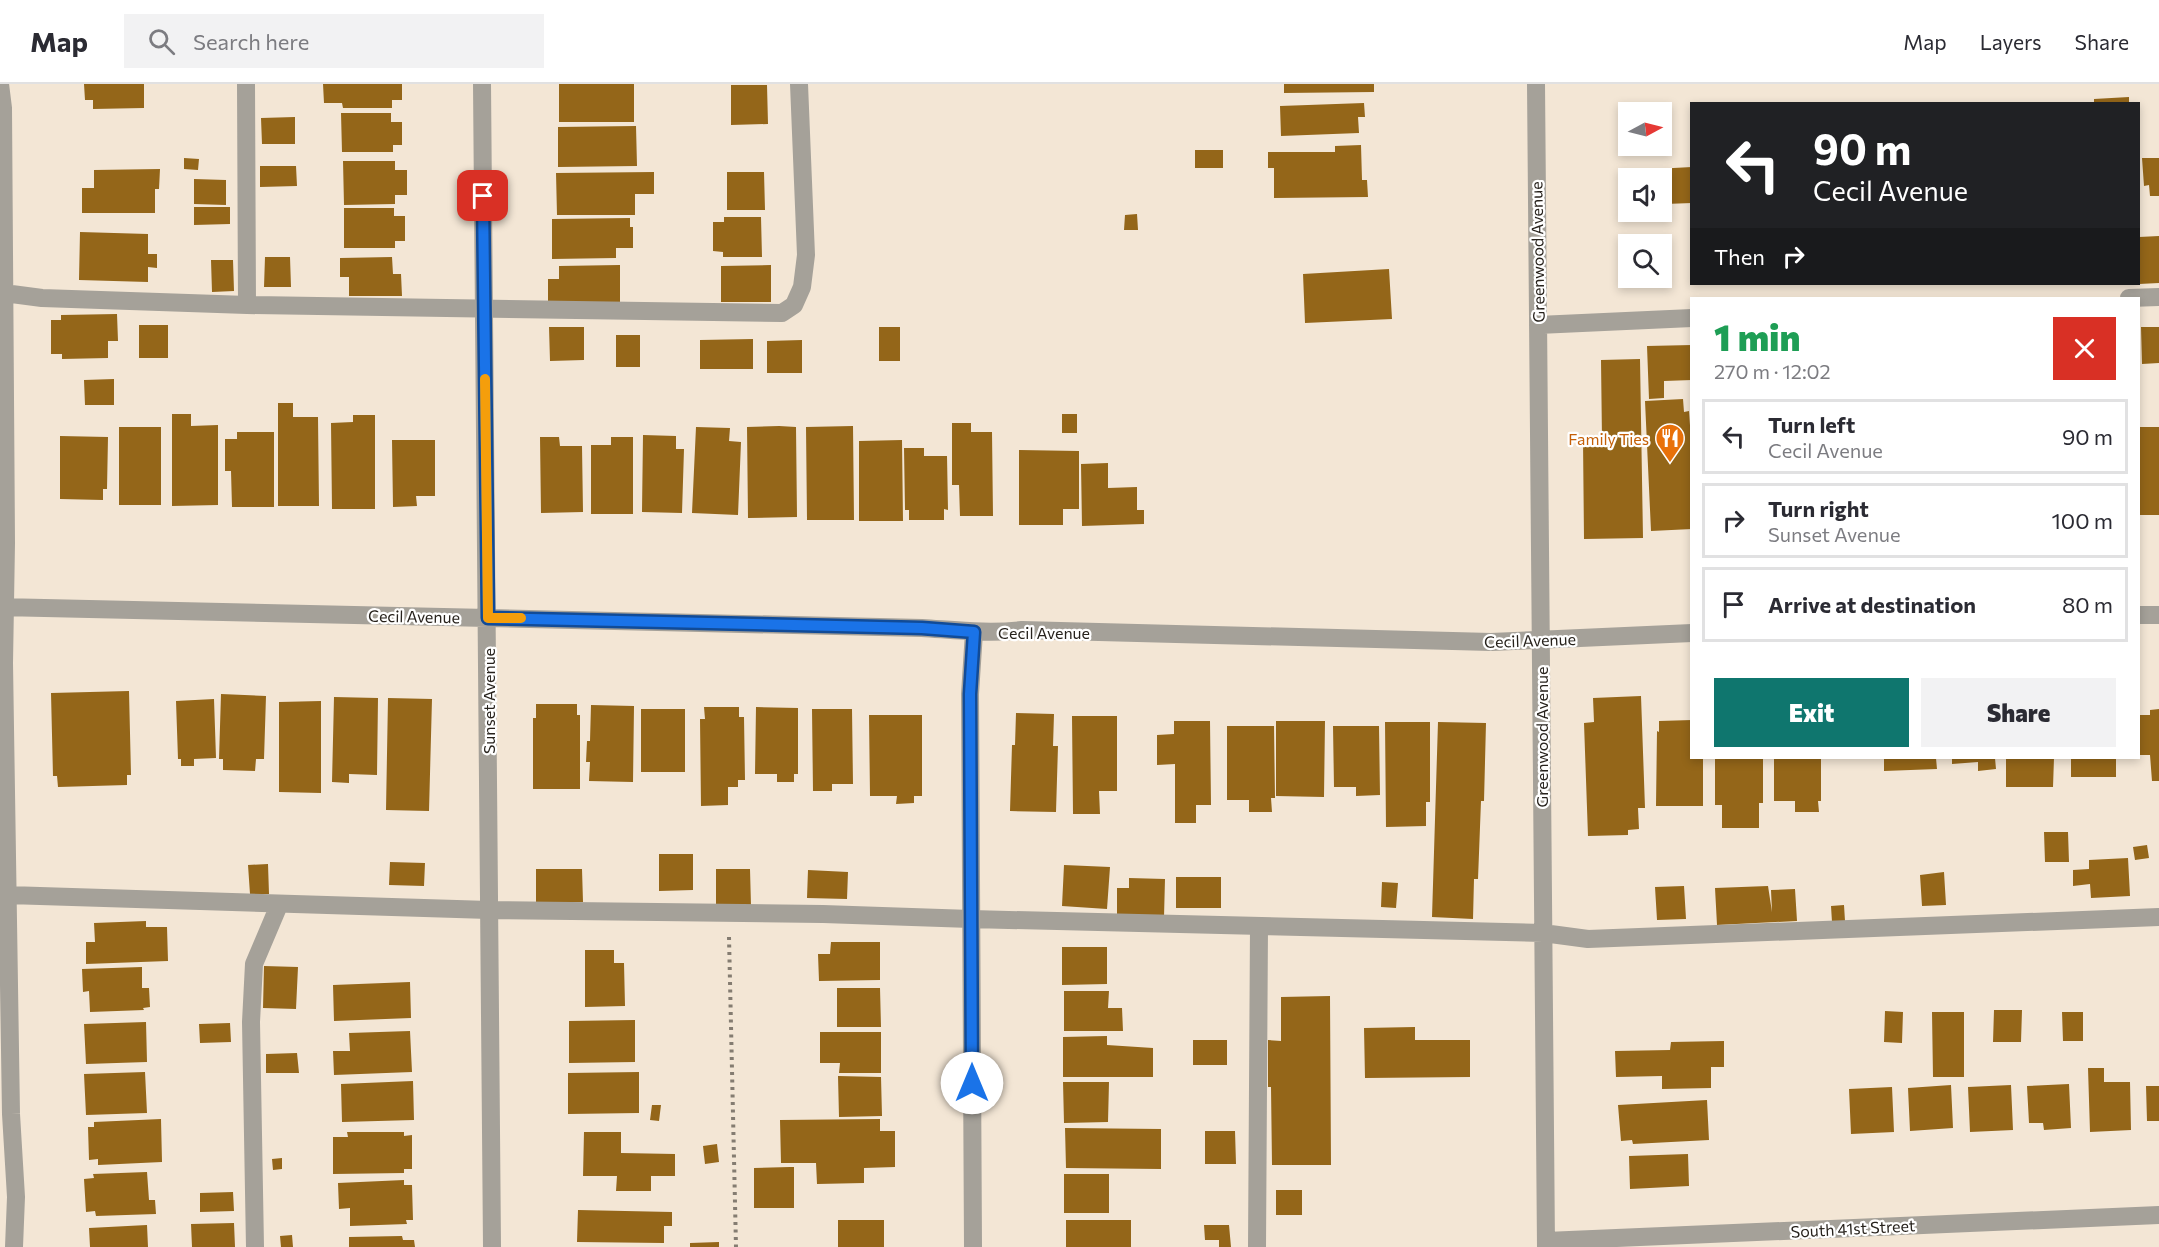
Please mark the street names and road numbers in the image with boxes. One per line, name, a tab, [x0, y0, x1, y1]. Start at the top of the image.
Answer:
street label: Greenwood Avenue	[1526, 181, 1548, 323]
street label: Cecil Avenue	[368, 606, 460, 626]
street label: Cecil Avenue	[998, 623, 1090, 642]
street label: Cecil Avenue	[1484, 629, 1576, 651]
street label: Sunset Avenue	[479, 648, 498, 754]
street label: Greenwood Avenue	[1532, 667, 1551, 808]
street label: South 41st Street	[1790, 1215, 1916, 1241]

